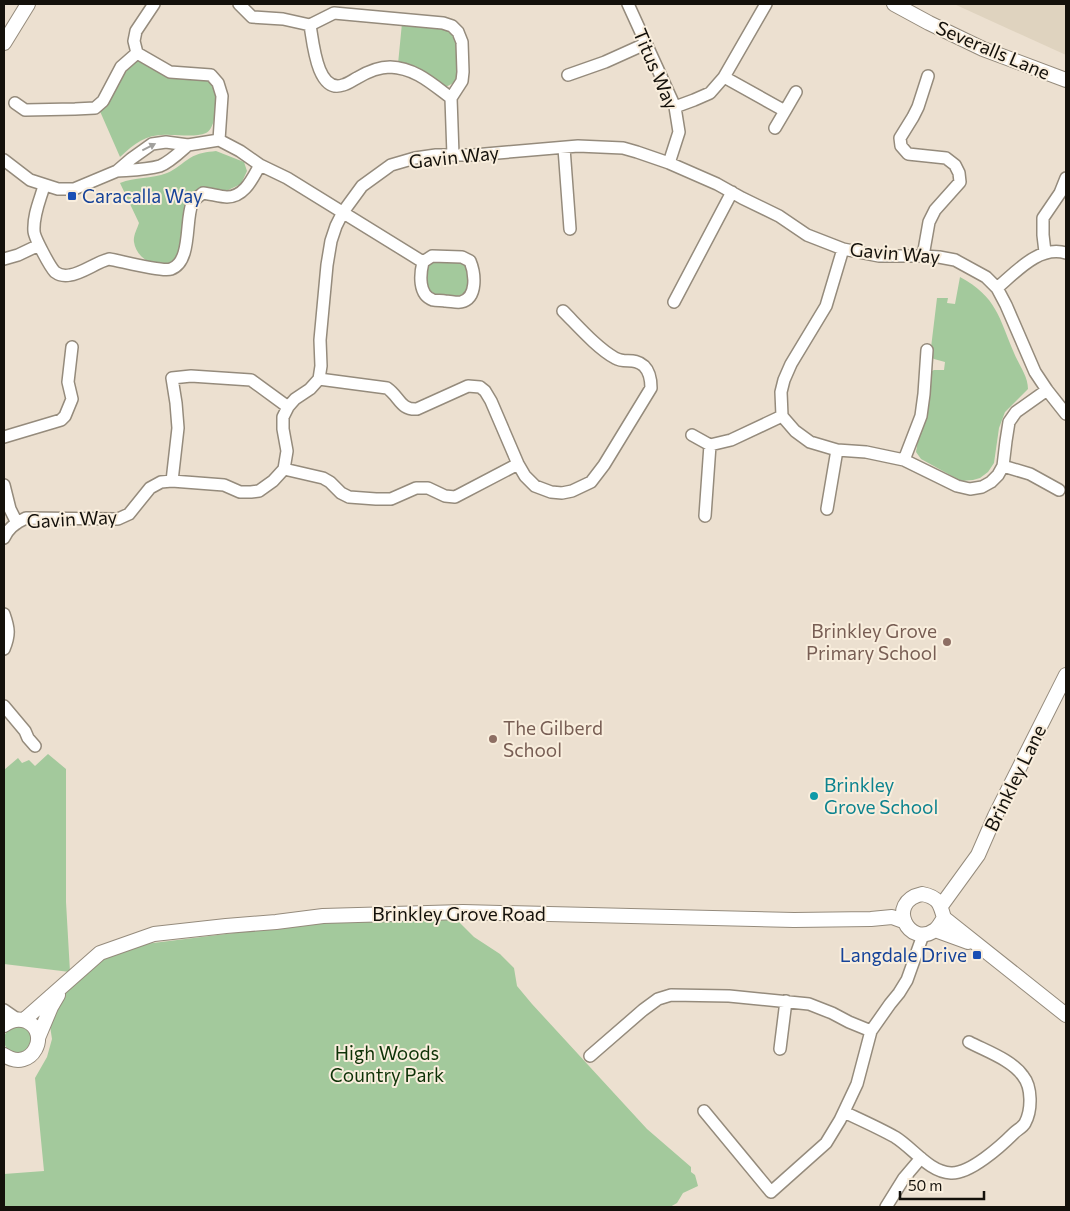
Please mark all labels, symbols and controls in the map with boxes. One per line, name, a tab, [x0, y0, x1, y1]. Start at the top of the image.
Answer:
street label: Severalls Lane	[933, 15, 1054, 84]
street label: Titus Way	[629, 25, 684, 113]
street label: Gavin Way	[408, 140, 500, 173]
one-way arrow	[142, 143, 157, 151]
place label: Caracalla Way	[82, 184, 203, 207]
marker: Caracalla Way	[66, 190, 78, 202]
street label: Gavin Way	[849, 237, 941, 268]
street label: Gavin Way	[26, 505, 118, 532]
place label: Brinkley Grove Primary School	[806, 619, 937, 664]
marker: Brinkley Grove Primary School	[941, 636, 953, 648]
place label: The Gilberd School	[503, 716, 603, 761]
street label: Brinkley Lane	[979, 721, 1050, 835]
marker: The Gilberd School	[487, 733, 499, 745]
place label: Brinkley Grove School	[824, 773, 938, 818]
marker: Brinkley Grove School	[808, 790, 820, 802]
street label: Brinkley Grove Road	[372, 902, 546, 925]
place label: Langdale Drive	[840, 943, 967, 966]
marker: Langdale Drive	[971, 949, 983, 961]
park label: High Woods Country Park	[330, 1041, 444, 1086]
scale bar	[900, 1168, 984, 1200]
text: 50 m	[908, 1176, 942, 1194]

